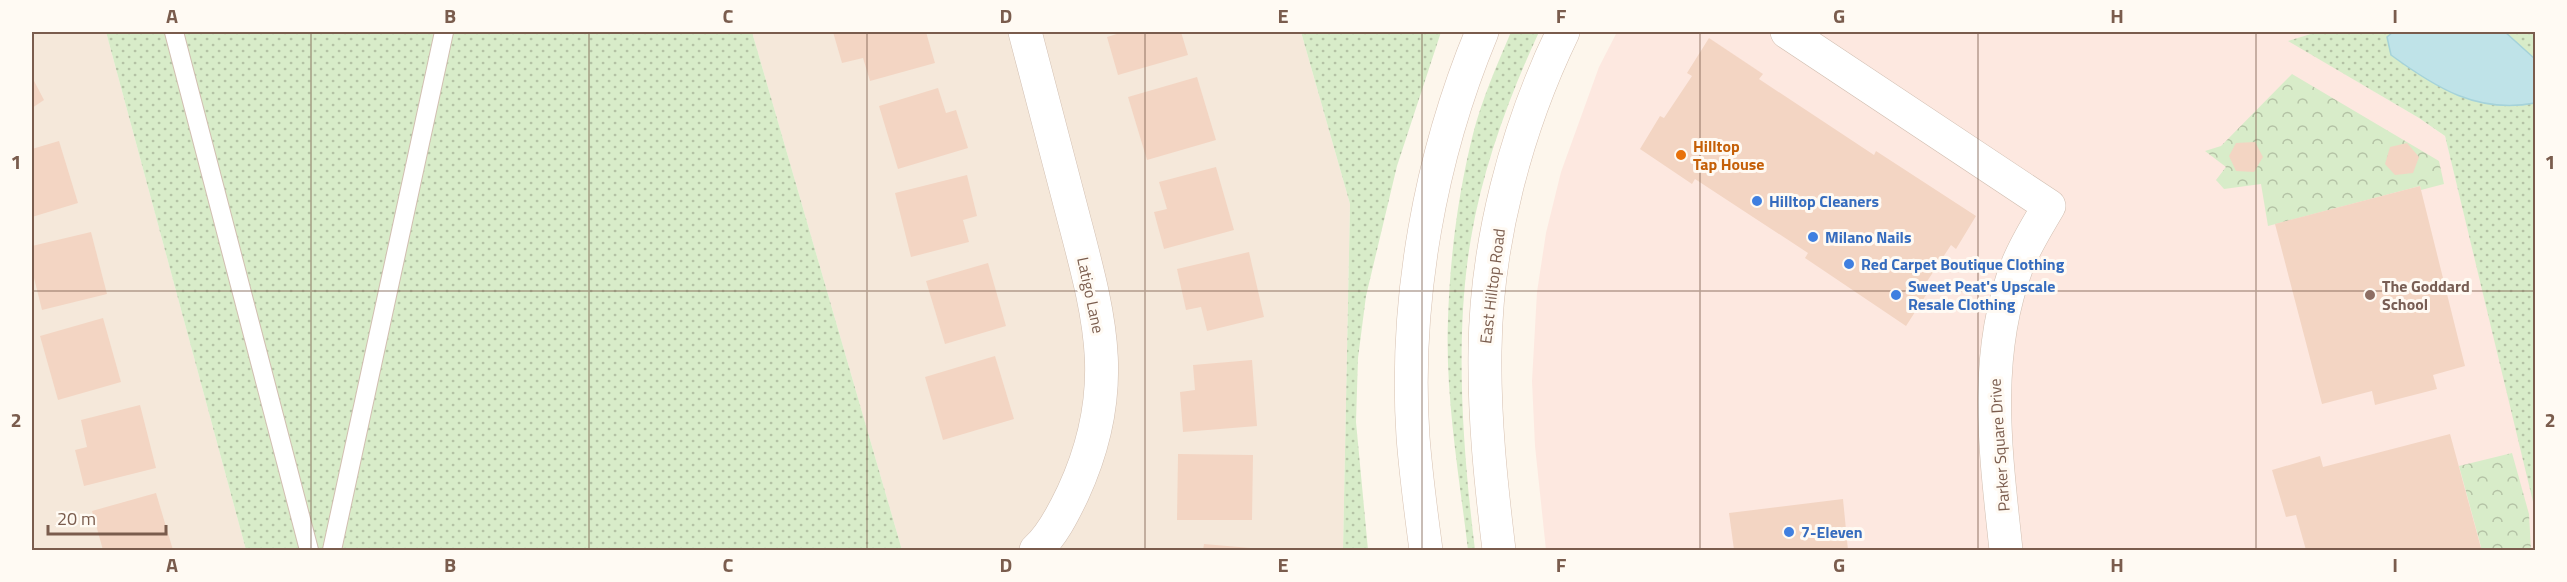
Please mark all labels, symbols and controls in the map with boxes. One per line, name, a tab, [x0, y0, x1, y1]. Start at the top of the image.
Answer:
text: A	[166, 0, 178, 31]
text: B	[444, 0, 456, 31]
text: C	[723, 0, 734, 31]
text: D	[1000, 0, 1012, 31]
text: E	[1277, 0, 1289, 31]
text: F	[1556, 0, 1567, 31]
text: G	[1833, 0, 1845, 31]
text: H	[2110, 0, 2124, 31]
text: I	[2392, 0, 2398, 31]
place label: Hilltop Tap House	[1693, 134, 1764, 176]
text: 1	[10, 146, 22, 177]
text: 1	[2544, 146, 2556, 177]
marker: Hilltop Tap House	[1674, 148, 1688, 162]
place label: Hilltop Cleaners	[1769, 189, 1879, 213]
marker: Hilltop Cleaners	[1750, 194, 1764, 208]
place label: Milano Nails	[1825, 225, 1912, 249]
street label: East Hilltop Road	[1473, 227, 1511, 345]
marker: Milano Nails	[1806, 230, 1820, 244]
place label: Red Carpet Boutique Clothing	[1861, 252, 2065, 276]
street label: Latigo Lane	[1071, 255, 1111, 335]
marker: Red Carpet Boutique Clothing	[1842, 257, 1856, 271]
place label: Sweet Peat's Upscale Resale Clothing	[1908, 274, 2056, 316]
place label: The Goddard School	[2382, 274, 2470, 316]
marker: Sweet Peat's Upscale Resale Clothing	[1889, 288, 1903, 302]
marker: The Goddard School	[2363, 288, 2377, 302]
street label: Parker Square Drive	[1982, 378, 2016, 512]
text: 2	[10, 404, 22, 435]
text: 2	[2544, 404, 2556, 435]
scale bar	[48, 498, 166, 536]
text: 20 m	[57, 505, 96, 532]
place label: 7-Eleven	[1801, 520, 1863, 544]
marker: 7-Eleven	[1782, 525, 1796, 539]
text: A	[166, 549, 178, 580]
text: B	[444, 549, 456, 580]
text: C	[723, 549, 734, 580]
text: D	[1000, 549, 1012, 580]
text: E	[1277, 549, 1289, 580]
text: F	[1556, 549, 1567, 580]
text: G	[1833, 549, 1845, 580]
text: H	[2110, 549, 2124, 580]
text: I	[2392, 549, 2398, 580]

